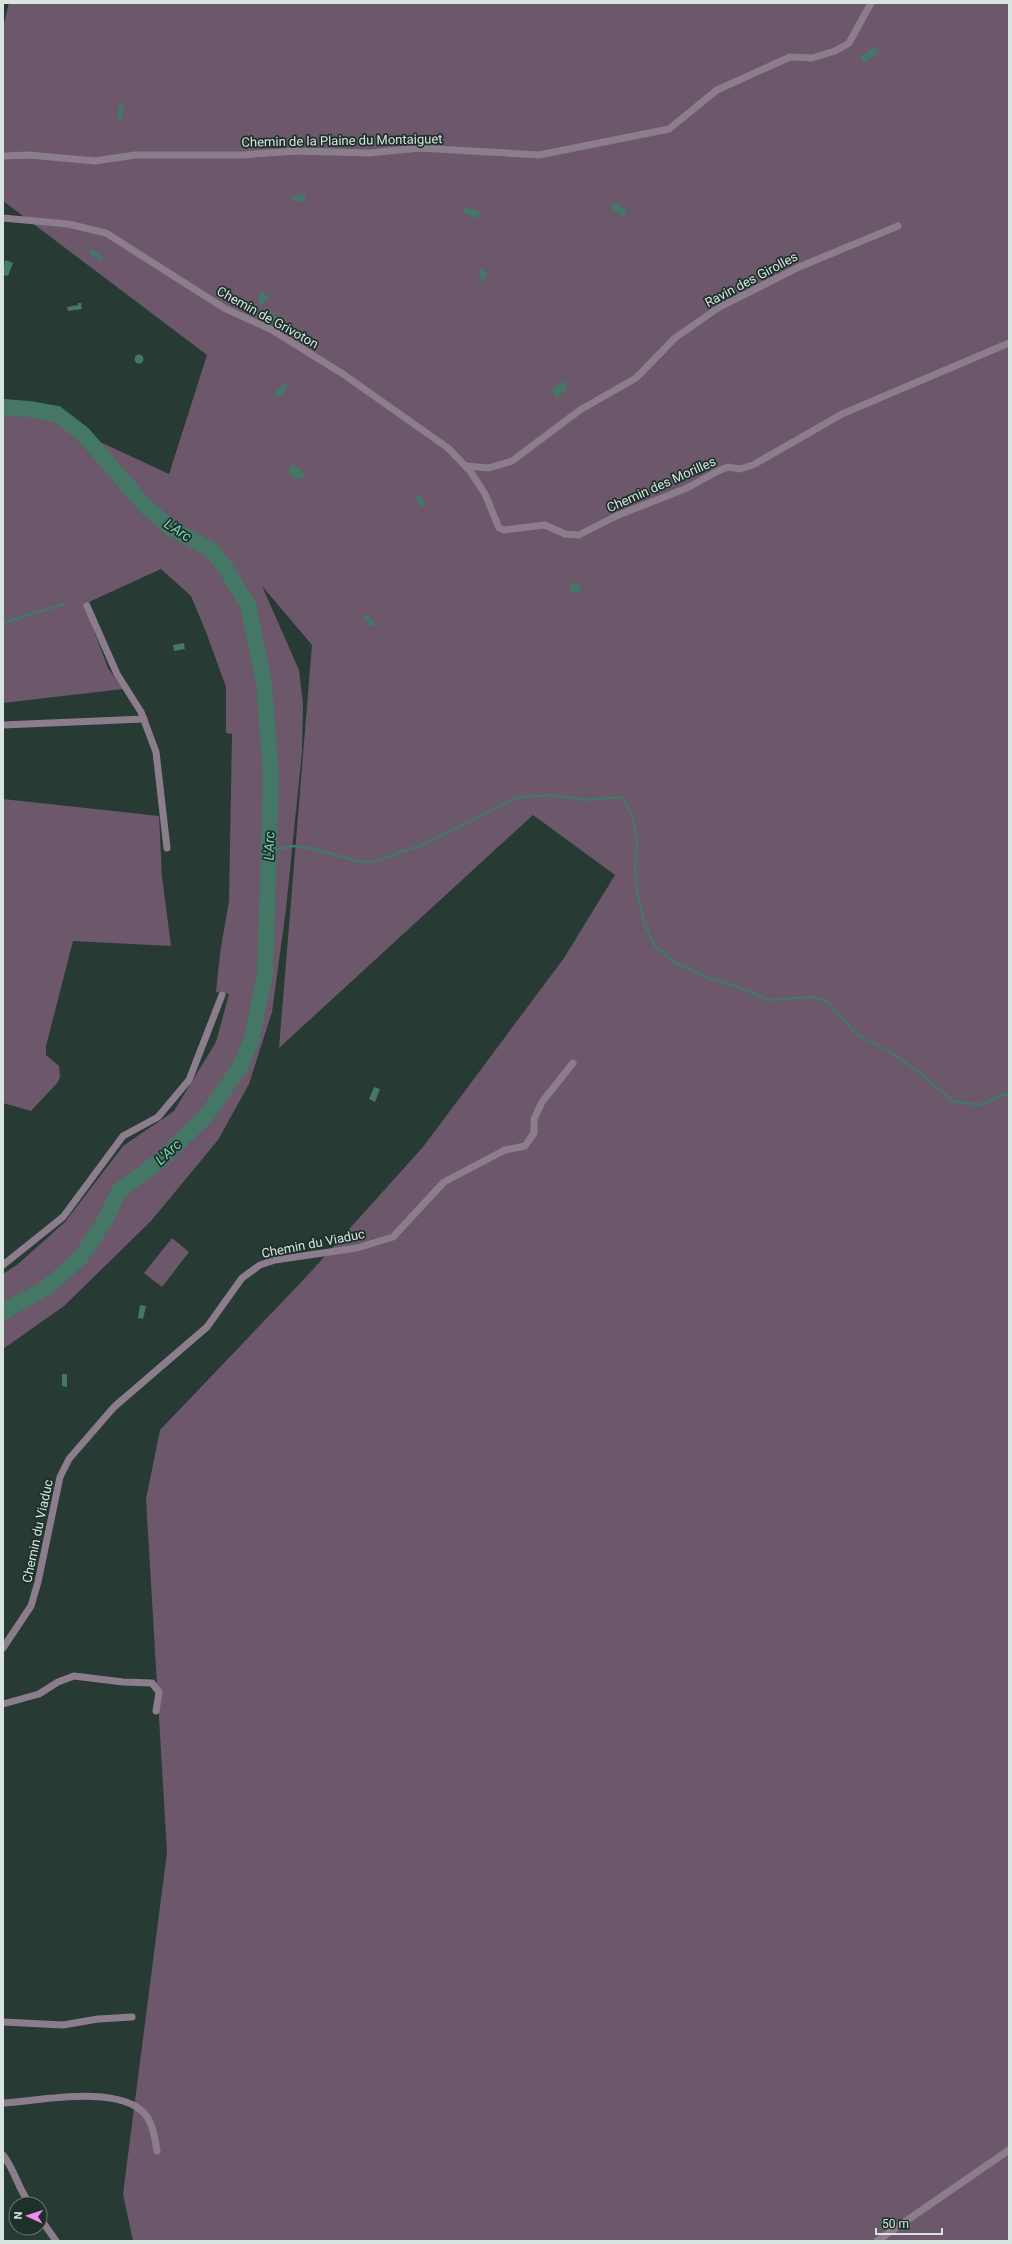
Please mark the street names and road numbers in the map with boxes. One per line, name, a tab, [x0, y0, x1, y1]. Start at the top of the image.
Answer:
street label: Chemin de la Plaine du Montaiguet	[241, 131, 443, 150]
street label: Ravin des Girolles	[702, 249, 800, 310]
street label: Chemin de Grivoton	[214, 283, 321, 352]
street label: Chemin des Morilles	[604, 454, 718, 515]
street label: Chemin du Viaduc	[260, 1226, 366, 1261]
street label: Chemin du Viaduc	[19, 1478, 56, 1584]

